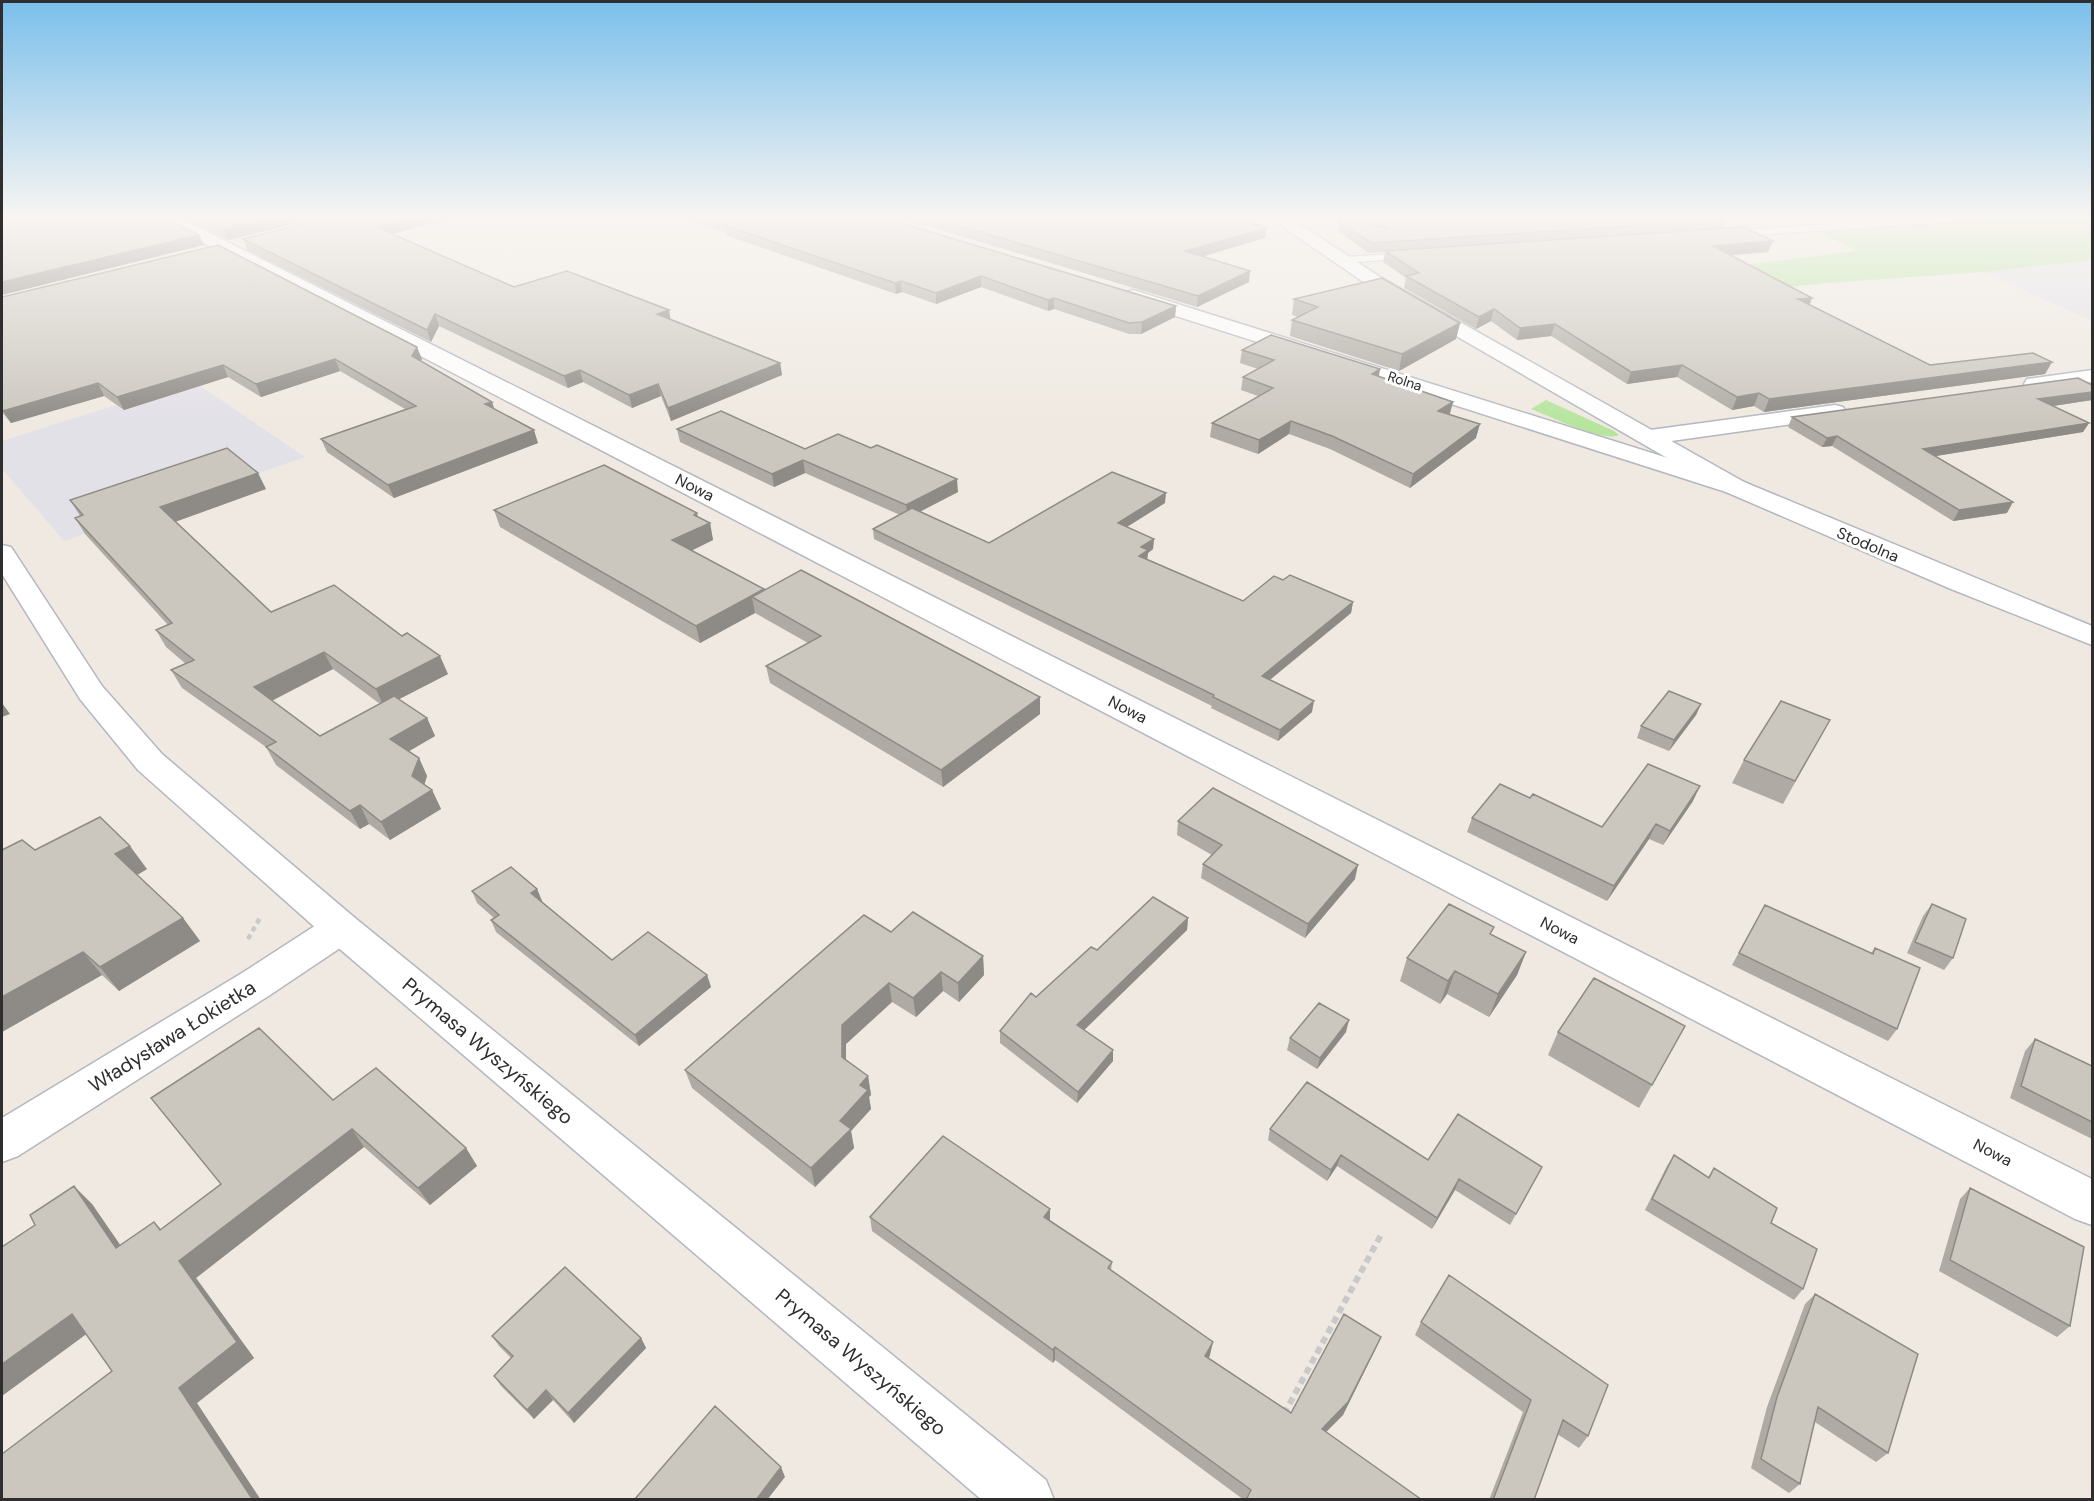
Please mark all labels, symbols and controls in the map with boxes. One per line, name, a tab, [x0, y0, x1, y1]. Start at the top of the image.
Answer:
street label: Rolna	[1386, 367, 1424, 395]
street label: Nowa	[672, 469, 718, 506]
street label: Stodolna	[1833, 522, 1902, 567]
street label: Nowa	[1105, 691, 1151, 728]
street label: Nowa	[1537, 912, 1583, 949]
street label: Prymasa Wyszyńskiego	[397, 972, 579, 1130]
street label: Władysława Łokietka	[84, 974, 260, 1098]
street label: Nowa	[1970, 1134, 2016, 1171]
street label: Prymasa Wyszyńskiego	[770, 1283, 952, 1441]

